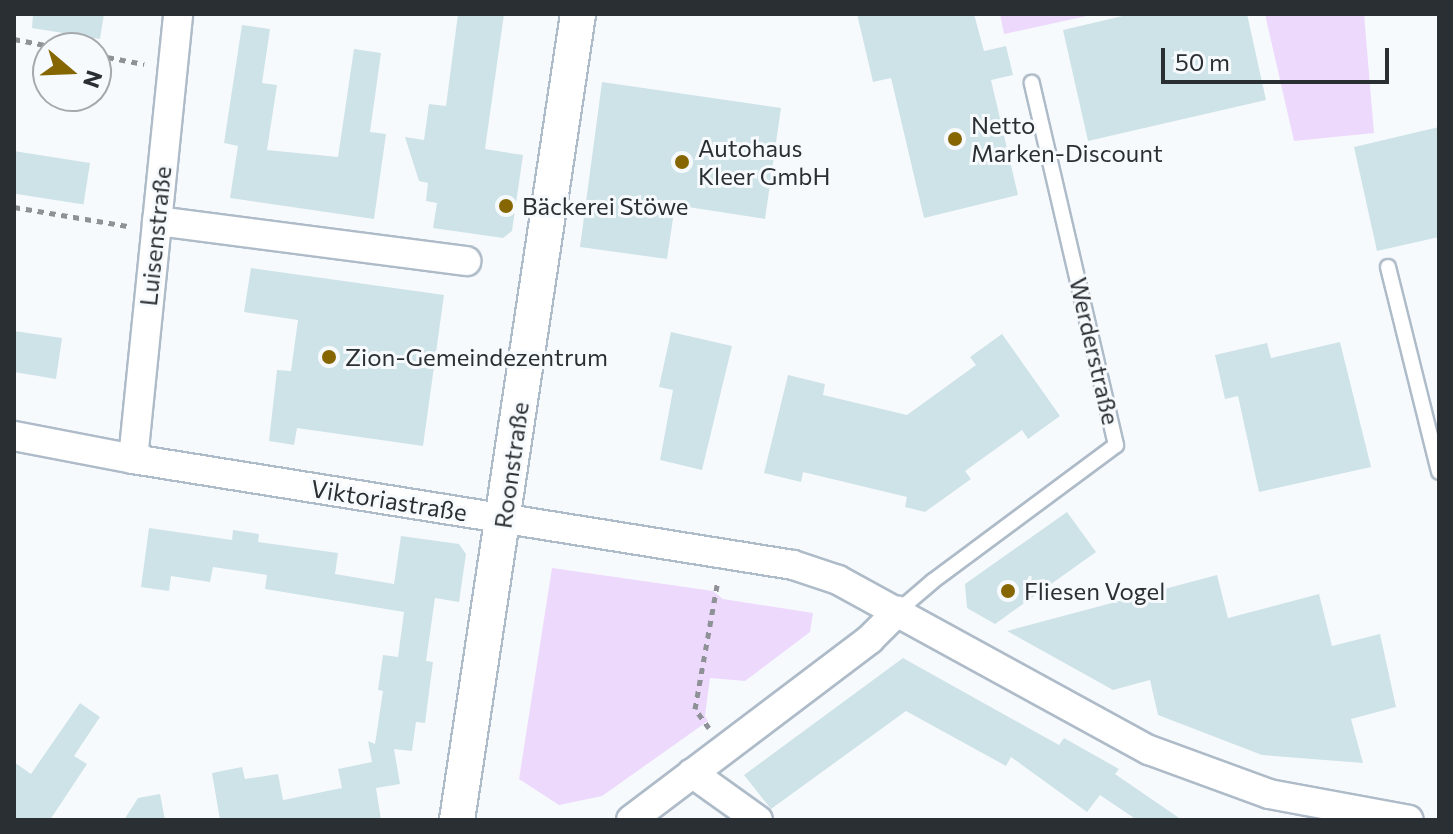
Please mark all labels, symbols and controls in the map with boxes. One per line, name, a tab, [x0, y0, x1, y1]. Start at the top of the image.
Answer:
north arrow	[32, 32, 112, 112]
scale bar	[1165, 32, 1393, 82]
text: 50 m	[1175, 47, 1230, 76]
text: N	[78, 67, 109, 92]
place label: Netto Marken-Discount	[971, 111, 1163, 167]
marker: Netto Marken-Discount	[946, 130, 964, 148]
place label: Autohaus Kleer GmbH	[698, 134, 830, 190]
marker: Autohaus Kleer GmbH	[673, 153, 691, 171]
street label: Luisenstraße	[133, 165, 177, 307]
place label: Bäckerei Stöwe	[522, 192, 688, 220]
marker: Bäckerei Stöwe	[497, 197, 515, 215]
street label: Werderstraße	[1064, 275, 1126, 427]
place label: Zion-Gemeindezentrum	[345, 343, 608, 371]
marker: Zion-Gemeindezentrum	[320, 348, 338, 366]
street label: Roonstraße	[488, 400, 534, 530]
street label: Viktoriastraße	[309, 473, 469, 527]
place label: Fliesen Vogel	[1024, 577, 1165, 605]
marker: Fliesen Vogel	[999, 582, 1017, 600]

